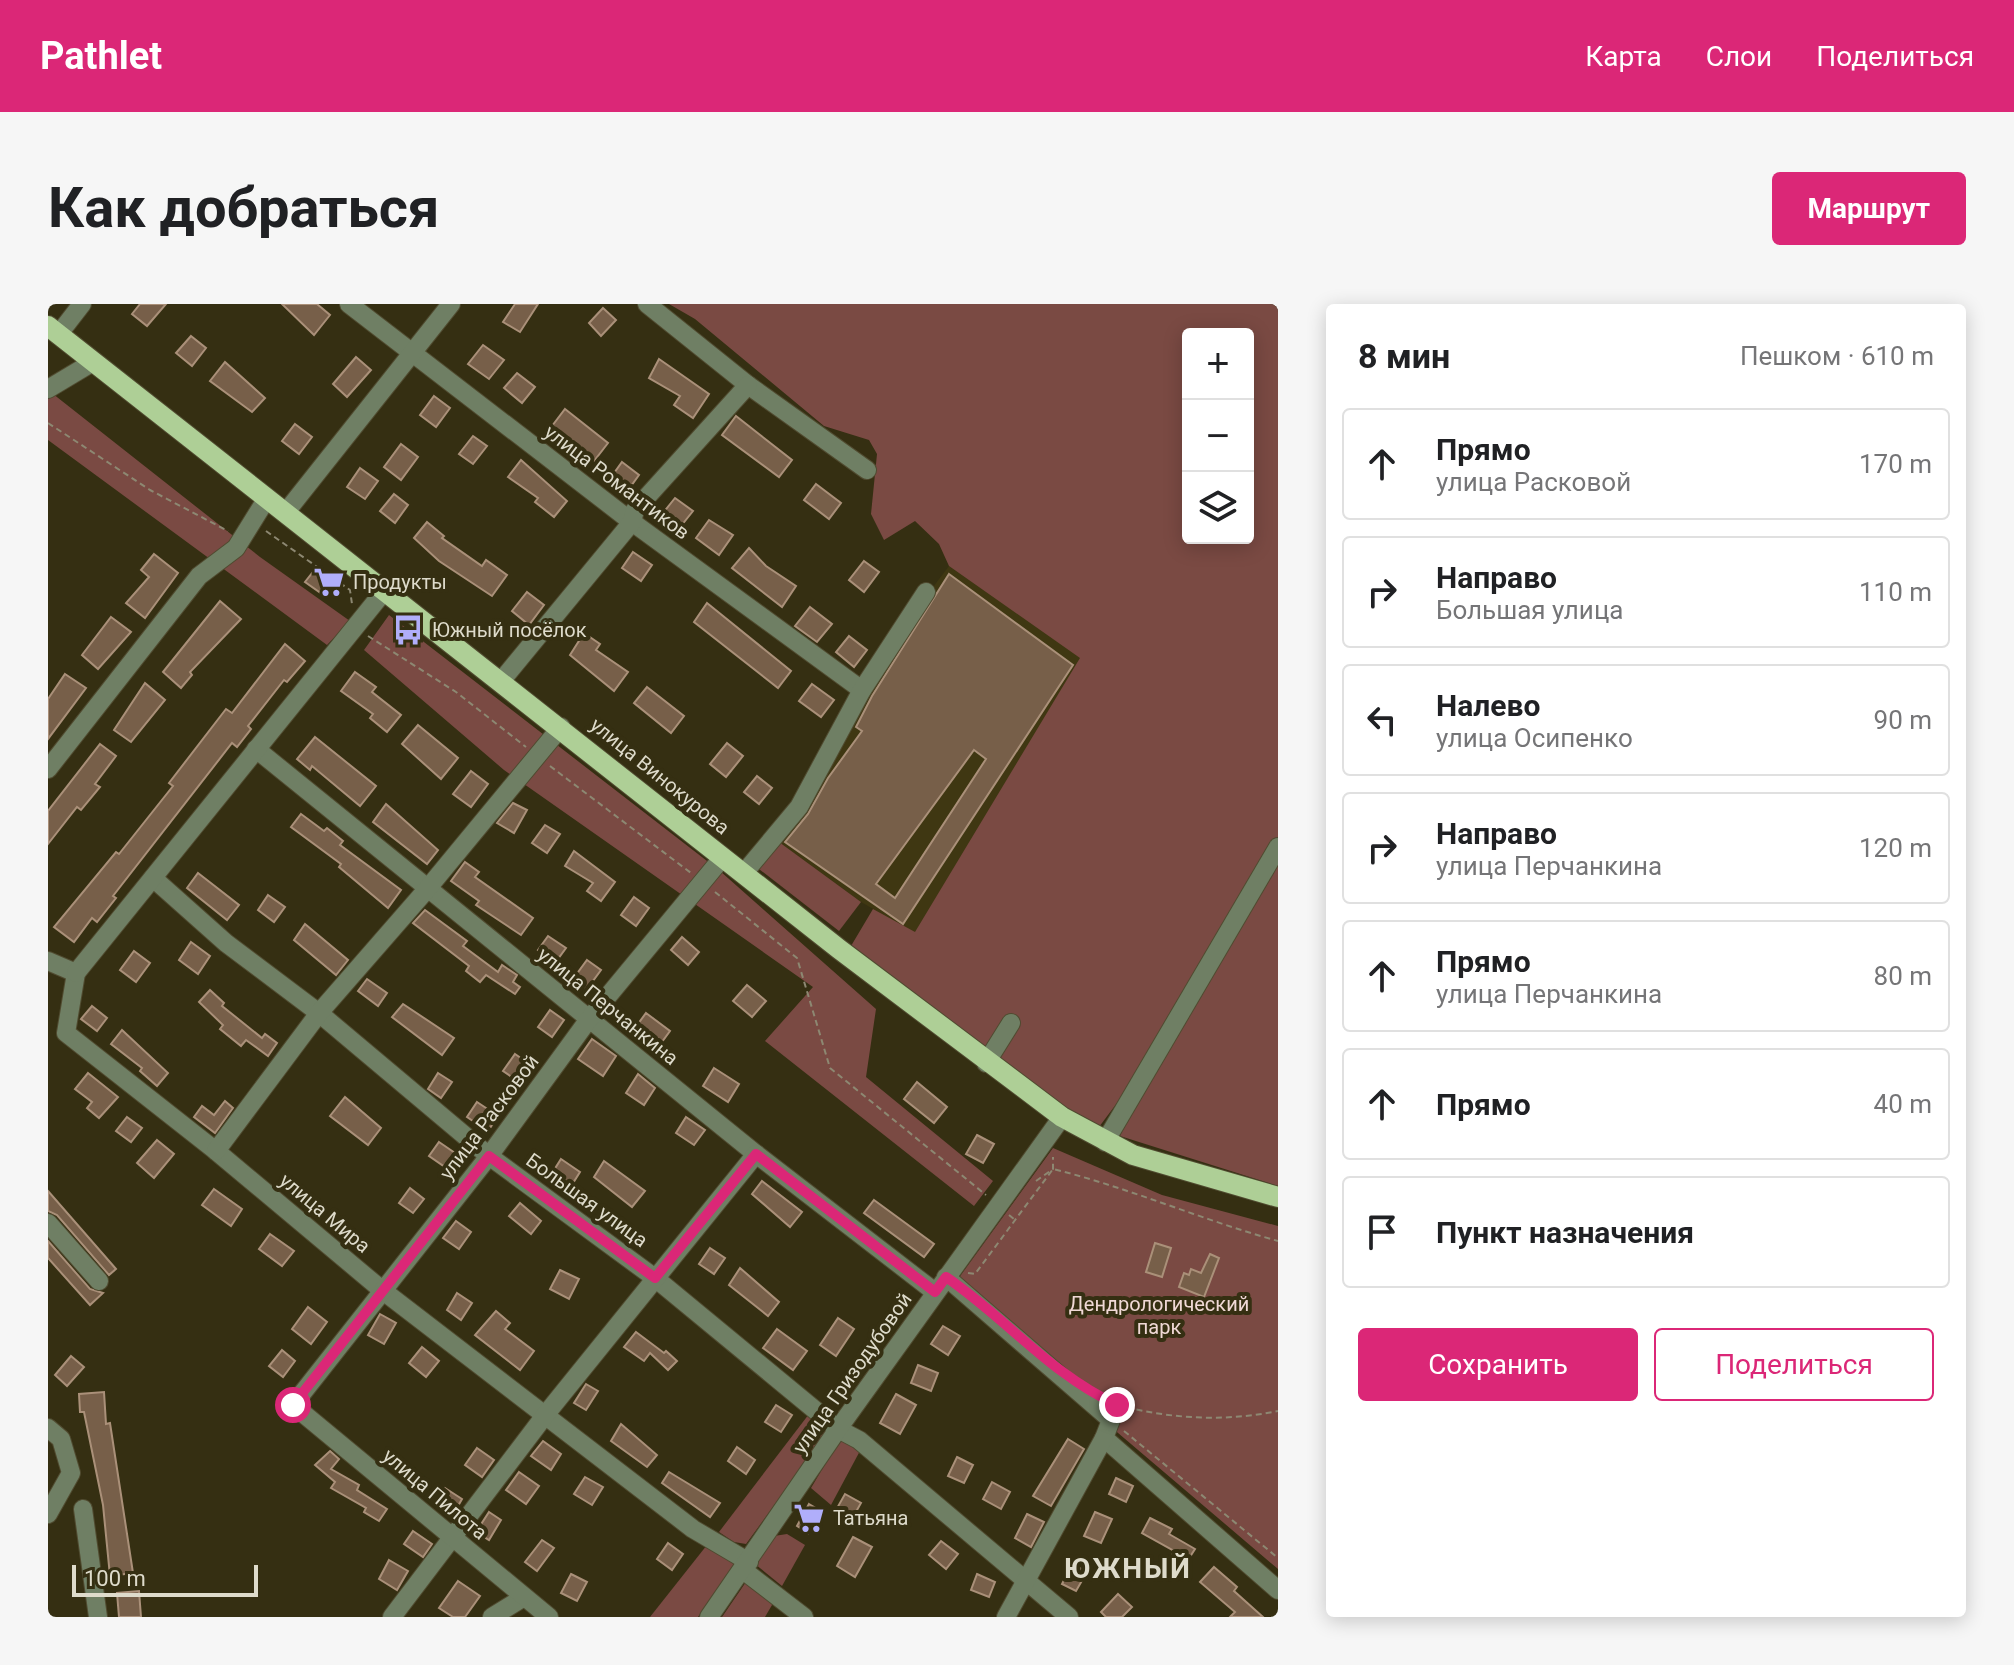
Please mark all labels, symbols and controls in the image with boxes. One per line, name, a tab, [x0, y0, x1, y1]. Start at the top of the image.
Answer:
text: Pathlet	[40, 34, 162, 78]
text: Карта	[1585, 40, 1662, 73]
text: Слои	[1706, 40, 1772, 73]
text: Поделиться	[1816, 40, 1974, 73]
button: Маршрут	[1772, 172, 1966, 245]
text: Как добраться	[48, 175, 439, 241]
map controls	[1182, 328, 1254, 544]
button: +	[1182, 328, 1254, 400]
text: 8 мин	[1358, 336, 1450, 376]
text: Пешком · 610 m	[1740, 341, 1934, 371]
button: −	[1182, 400, 1254, 472]
street label: улица Романтиков	[540, 420, 694, 544]
text: Прямо	[1436, 432, 1531, 467]
icon: ahead	[1360, 442, 1404, 486]
text: 170 m	[1859, 449, 1932, 479]
text: улица Расковой	[1436, 467, 1631, 497]
button: layers	[1182, 472, 1254, 544]
text: Направо	[1436, 560, 1557, 595]
supermarket icon: Продукты	[312, 565, 346, 599]
place label: Продукты	[353, 570, 447, 594]
icon: right	[1360, 570, 1404, 614]
text: 110 m	[1859, 577, 1932, 607]
text: Большая улица	[1436, 595, 1623, 625]
bus stop icon: Южный посёлок	[391, 613, 425, 647]
place label: Южный посёлок	[432, 618, 587, 642]
text: Налево	[1436, 688, 1540, 723]
icon: left	[1360, 698, 1404, 742]
text: 90 m	[1874, 705, 1932, 735]
street label: улица Винокурова	[586, 713, 734, 839]
text: улица Осипенко	[1436, 723, 1633, 753]
text: Направо	[1436, 816, 1557, 851]
icon: right	[1360, 826, 1404, 870]
text: 120 m	[1859, 833, 1932, 863]
text: улица Перчанкина	[1436, 851, 1662, 881]
street label: улица Перчанкина	[533, 942, 683, 1070]
text: Прямо	[1436, 944, 1531, 979]
icon: ahead	[1360, 954, 1404, 998]
text: 80 m	[1874, 961, 1932, 991]
text: улица Перчанкина	[1436, 979, 1662, 1009]
street label: улица Расковой	[434, 1050, 544, 1184]
icon: ahead	[1360, 1082, 1404, 1126]
text: Прямо	[1436, 1087, 1531, 1122]
text: 40 m	[1874, 1089, 1932, 1119]
street label: Большая улица	[522, 1148, 652, 1252]
street label: улица Мира	[275, 1168, 375, 1258]
icon: arrive	[1360, 1210, 1404, 1254]
text: Пункт назначения	[1436, 1215, 1694, 1250]
street label: улица Гризодубовой	[787, 1288, 917, 1458]
park label: Дендрологический парк	[1069, 1292, 1249, 1339]
button: Сохранить	[1358, 1328, 1638, 1401]
button: Поделиться	[1654, 1328, 1934, 1401]
route start	[275, 1387, 311, 1423]
route end	[1099, 1387, 1135, 1423]
street label: улица Пилота	[378, 1443, 492, 1545]
supermarket icon: Татьяна	[792, 1501, 826, 1535]
place label: Татьяна	[833, 1506, 908, 1530]
district label: ЮЖНЫЙ	[1064, 1552, 1192, 1585]
scale bar	[72, 1561, 258, 1597]
text: 100 m	[84, 1566, 146, 1591]

